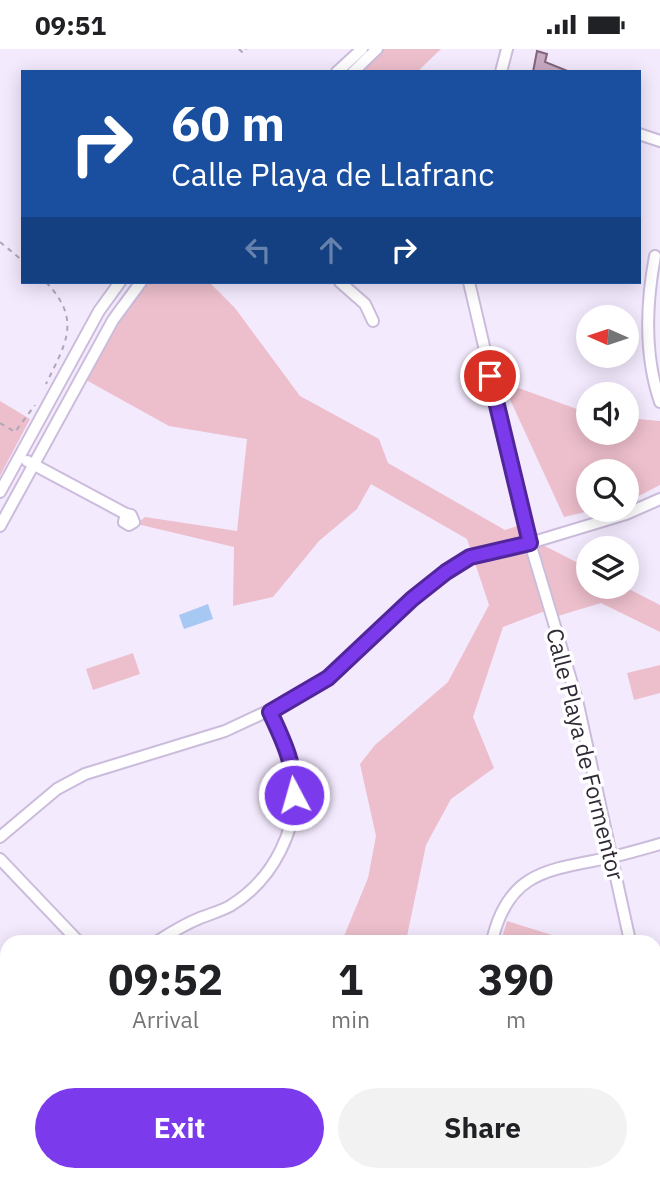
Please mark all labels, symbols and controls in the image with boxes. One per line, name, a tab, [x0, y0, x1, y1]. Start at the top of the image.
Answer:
text: 09:51	[35, 8, 106, 42]
text: 60 m	[171, 91, 285, 154]
icon: right	[56, 98, 147, 189]
text: Calle Playa de Llafranc	[171, 153, 494, 195]
icon: left	[239, 231, 277, 269]
icon: ahead	[312, 231, 350, 269]
icon: right	[385, 231, 423, 269]
north arrow	[576, 305, 639, 367]
map controls	[576, 305, 639, 599]
pin	[460, 346, 520, 406]
icon: arrive	[471, 357, 509, 395]
button: sound	[576, 382, 639, 445]
button: search	[576, 459, 639, 522]
button: layers	[576, 536, 639, 599]
street label: Calle Playa de Formentor	[540, 625, 632, 883]
position arrow	[257, 758, 331, 832]
text: 09:52	[108, 952, 223, 1007]
text: 1	[338, 952, 363, 1007]
text: 390	[478, 952, 554, 1007]
text: Arrival	[132, 1004, 199, 1034]
text: min	[331, 1004, 370, 1034]
text: m	[506, 1004, 526, 1034]
button: Exit	[35, 1088, 324, 1168]
button: Share	[338, 1088, 627, 1168]

